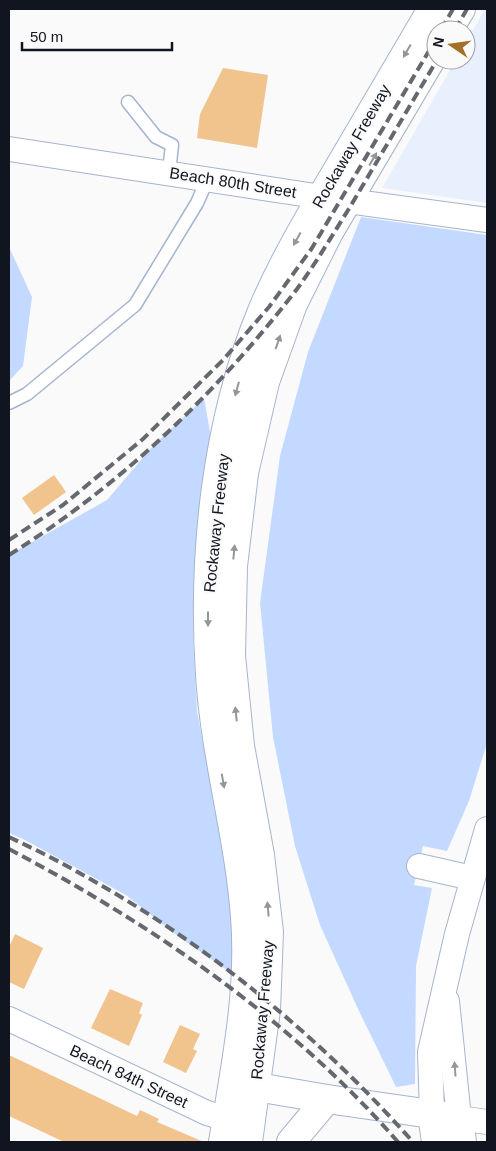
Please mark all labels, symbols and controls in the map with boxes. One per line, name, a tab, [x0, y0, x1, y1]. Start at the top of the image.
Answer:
scale bar	[22, 20, 172, 52]
north arrow	[426, 20, 476, 70]
text: 50 m	[30, 28, 63, 45]
text: N	[429, 35, 447, 49]
one-way arrow	[403, 44, 412, 57]
street label: Rockaway Freeway	[309, 82, 394, 211]
one-way arrow	[369, 151, 377, 166]
street label: Beach 80th Street	[168, 164, 298, 201]
one-way arrow	[293, 232, 302, 245]
one-way arrow	[275, 335, 282, 350]
one-way arrow	[233, 382, 241, 397]
street label: Rockaway Freeway	[201, 453, 232, 593]
one-way arrow	[230, 544, 238, 560]
one-way arrow	[204, 611, 212, 627]
one-way arrow	[232, 706, 240, 722]
one-way arrow	[220, 773, 228, 789]
one-way arrow	[263, 901, 271, 917]
street label: Rockaway Freeway	[248, 940, 277, 1080]
street label: Beach 84th Street	[67, 1042, 191, 1111]
one-way arrow	[450, 1061, 458, 1077]

